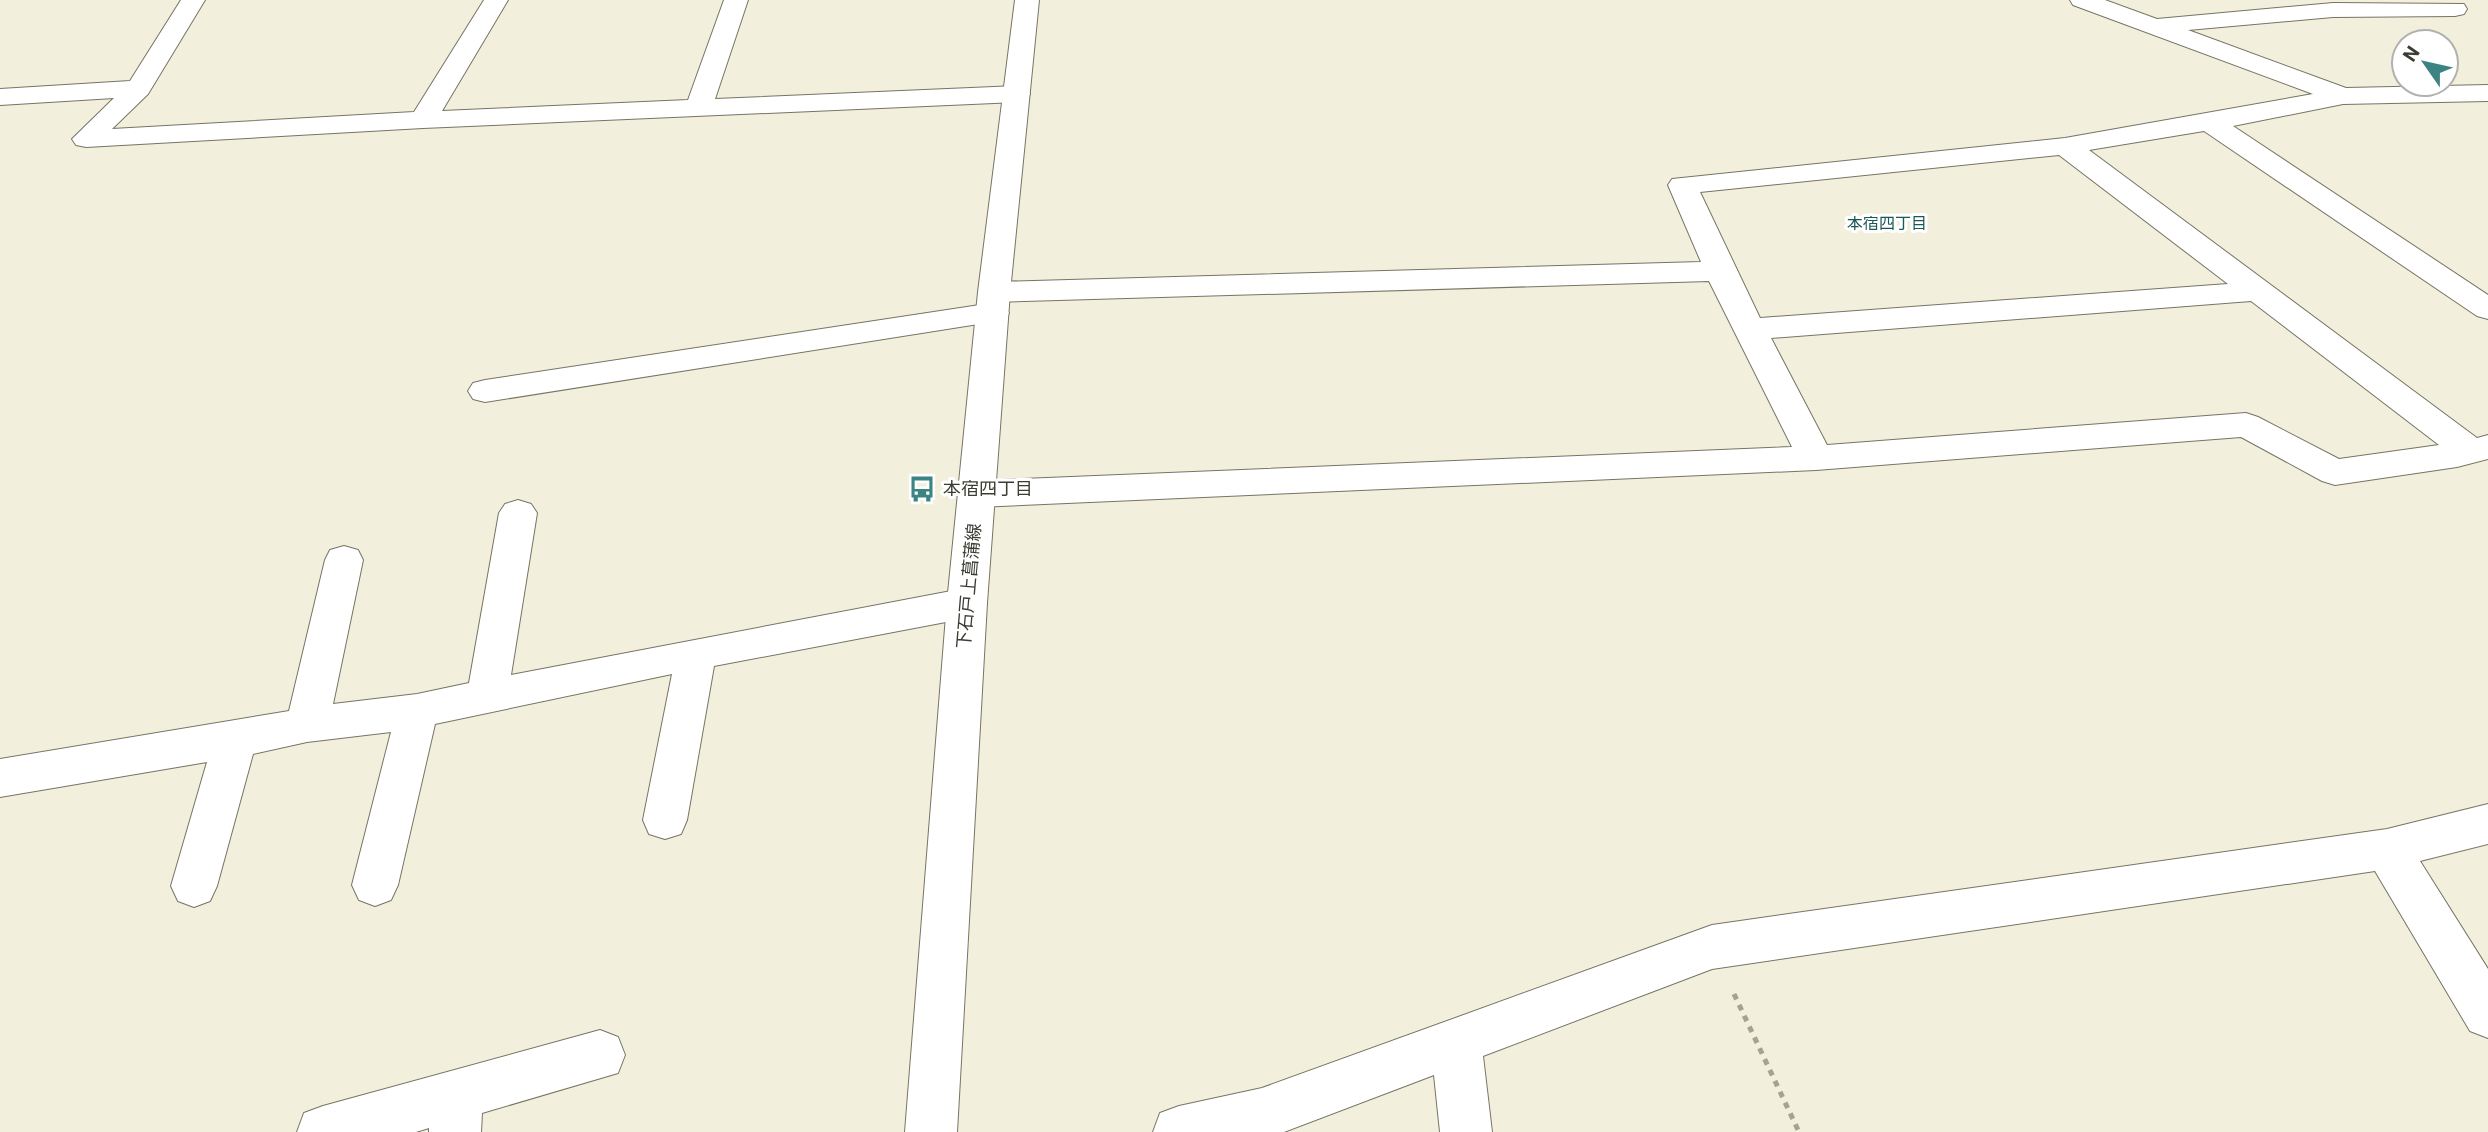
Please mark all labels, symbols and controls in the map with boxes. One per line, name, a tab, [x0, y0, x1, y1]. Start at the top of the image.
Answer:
north arrow	[2390, 28, 2460, 98]
text: N	[2398, 42, 2425, 66]
district label: 本宿四丁目	[1847, 214, 1927, 233]
bus stop icon: 本宿四丁目	[907, 474, 937, 504]
place label: 本宿四丁目	[943, 478, 1033, 499]
street label: 下石戸上菖蒲線	[953, 522, 984, 650]

